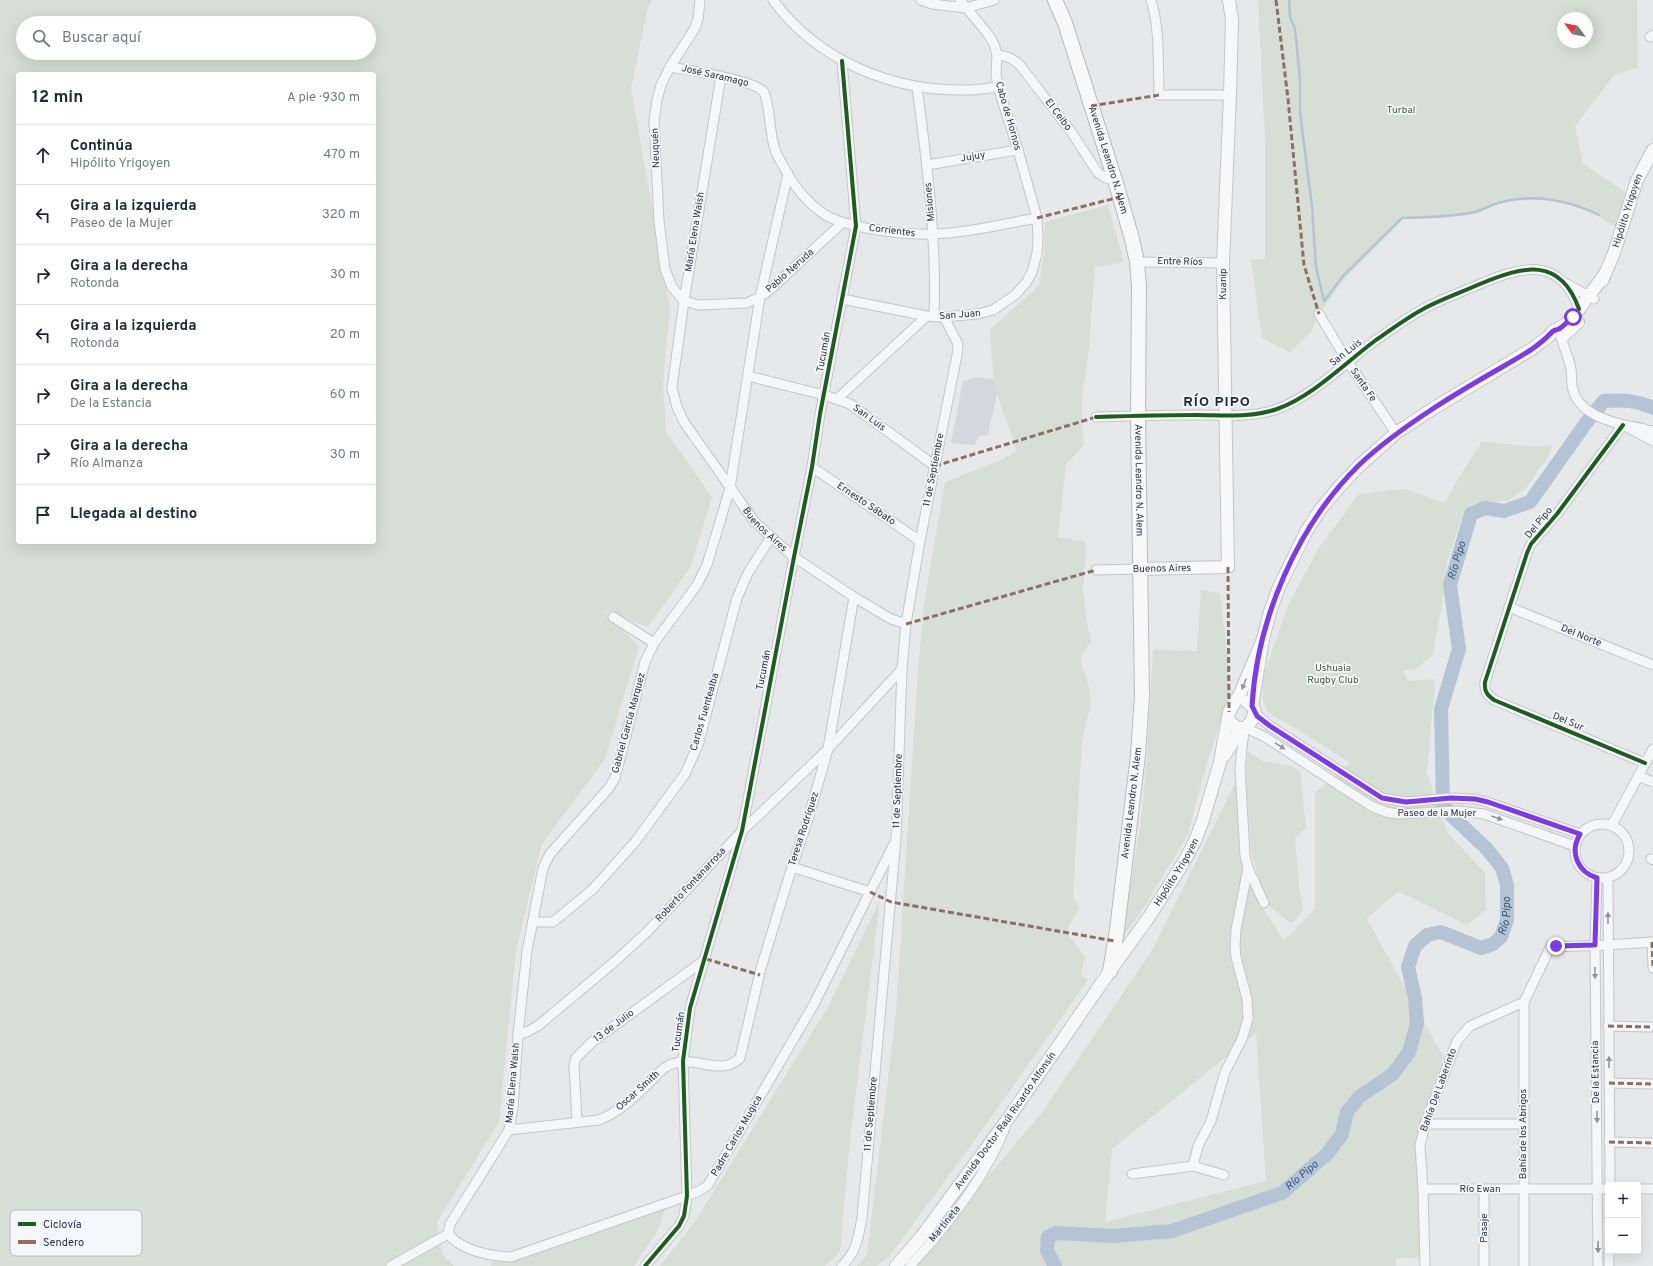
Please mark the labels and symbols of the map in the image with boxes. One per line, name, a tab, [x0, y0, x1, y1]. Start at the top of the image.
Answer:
north arrow	[1557, 12, 1593, 48]
street label: José Saramago	[680, 62, 750, 90]
street label: Cabo de Hornos	[992, 80, 1024, 152]
street label: El Ceibo	[1042, 96, 1075, 134]
park label: Turbal	[1387, 104, 1415, 117]
street label: Avenida Leandro N. Alem	[1085, 105, 1131, 216]
street label: Neuquén	[649, 128, 663, 168]
street label: Jujuy	[960, 149, 986, 165]
street label: Hipólito Yrigoyen	[1610, 171, 1646, 249]
street label: Misiones	[922, 182, 938, 222]
street label: María Elena Walsh	[682, 191, 708, 273]
street label: Corrientes	[868, 222, 916, 240]
street label: Pablo Neruda	[763, 246, 817, 296]
street label: Entre Ríos	[1157, 255, 1203, 269]
street label: Kuanip	[1217, 268, 1230, 300]
street label: San Juan	[939, 307, 981, 323]
route start	[1564, 308, 1582, 326]
street label: Tucumán	[814, 331, 834, 373]
street label: San Luis	[1327, 336, 1365, 370]
street label: Santa Fe	[1347, 365, 1379, 405]
district label: RÍO PIPO	[1183, 393, 1251, 411]
street label: San Luis	[850, 402, 888, 435]
street label: Avenida Leandro N. Alem	[1132, 424, 1146, 536]
street label: 11 de Septiembre	[920, 432, 948, 508]
street label: Ernesto Sábato	[834, 479, 898, 529]
street label: Del Pipo	[1522, 504, 1556, 542]
street label: Buenos Aires	[740, 505, 790, 555]
water label: Río Pipo	[1445, 540, 1470, 582]
street label: Buenos Aires	[1133, 562, 1192, 576]
street label: Del Norte	[1559, 622, 1603, 650]
street label: Tucumán	[754, 649, 774, 691]
park label: Ushuaia Rugby Club	[1307, 662, 1359, 687]
street label: Gabriel García Marquez	[609, 671, 649, 775]
street label: Carlos Fuentealba	[688, 671, 722, 753]
one-way arrow	[1241, 678, 1247, 690]
street label: Del Sur	[1550, 710, 1586, 734]
one-way arrow	[1274, 743, 1286, 750]
street label: Avenida Leandro N. Alem	[1119, 747, 1145, 859]
street label: 11 de Septiembre	[890, 753, 906, 829]
street label: Teresa Rodríguez	[786, 790, 822, 868]
street label: Paseo de la Mujer	[1398, 807, 1477, 820]
one-way arrow	[1491, 816, 1503, 822]
street label: Hipólito Yrigoyen	[1151, 836, 1202, 909]
street label: Roberto Fontanarrosa	[653, 845, 729, 925]
water label: Río Pipo	[1495, 896, 1514, 937]
one-way arrow	[1605, 911, 1611, 924]
route end	[1547, 937, 1565, 955]
one-way arrow	[1592, 967, 1598, 980]
street label: 13 de Julio	[591, 1006, 637, 1045]
street label: Tucumán	[670, 1011, 688, 1053]
street label: De la Estancia	[1589, 1041, 1603, 1103]
street label: María Elena Walsh	[503, 1042, 523, 1124]
street label: Bahía Del Laberinto	[1418, 1046, 1460, 1134]
street label: Avenida Doctor Raúl Ricardo Alfonsín	[952, 1049, 1059, 1192]
one-way arrow	[1606, 1055, 1612, 1068]
street label: Oscar Smith	[613, 1068, 663, 1114]
street label: 11 de Septiembre	[861, 1076, 881, 1152]
street label: Bahía de los Abrigos	[1517, 1089, 1530, 1179]
street label: Padre Carlos Mugica	[709, 1093, 765, 1179]
one-way arrow	[1594, 1111, 1600, 1124]
water label: Río Pipo	[1282, 1157, 1321, 1194]
street label: Río Ewan	[1459, 1183, 1501, 1196]
street label: Martineta	[926, 1203, 964, 1245]
legend	[10, 1210, 142, 1256]
street label: Pasaje	[1478, 1213, 1491, 1243]
text: Ciclovía	[43, 1218, 82, 1232]
text: Sendero	[43, 1236, 84, 1250]
one-way arrow	[1595, 1241, 1601, 1254]

